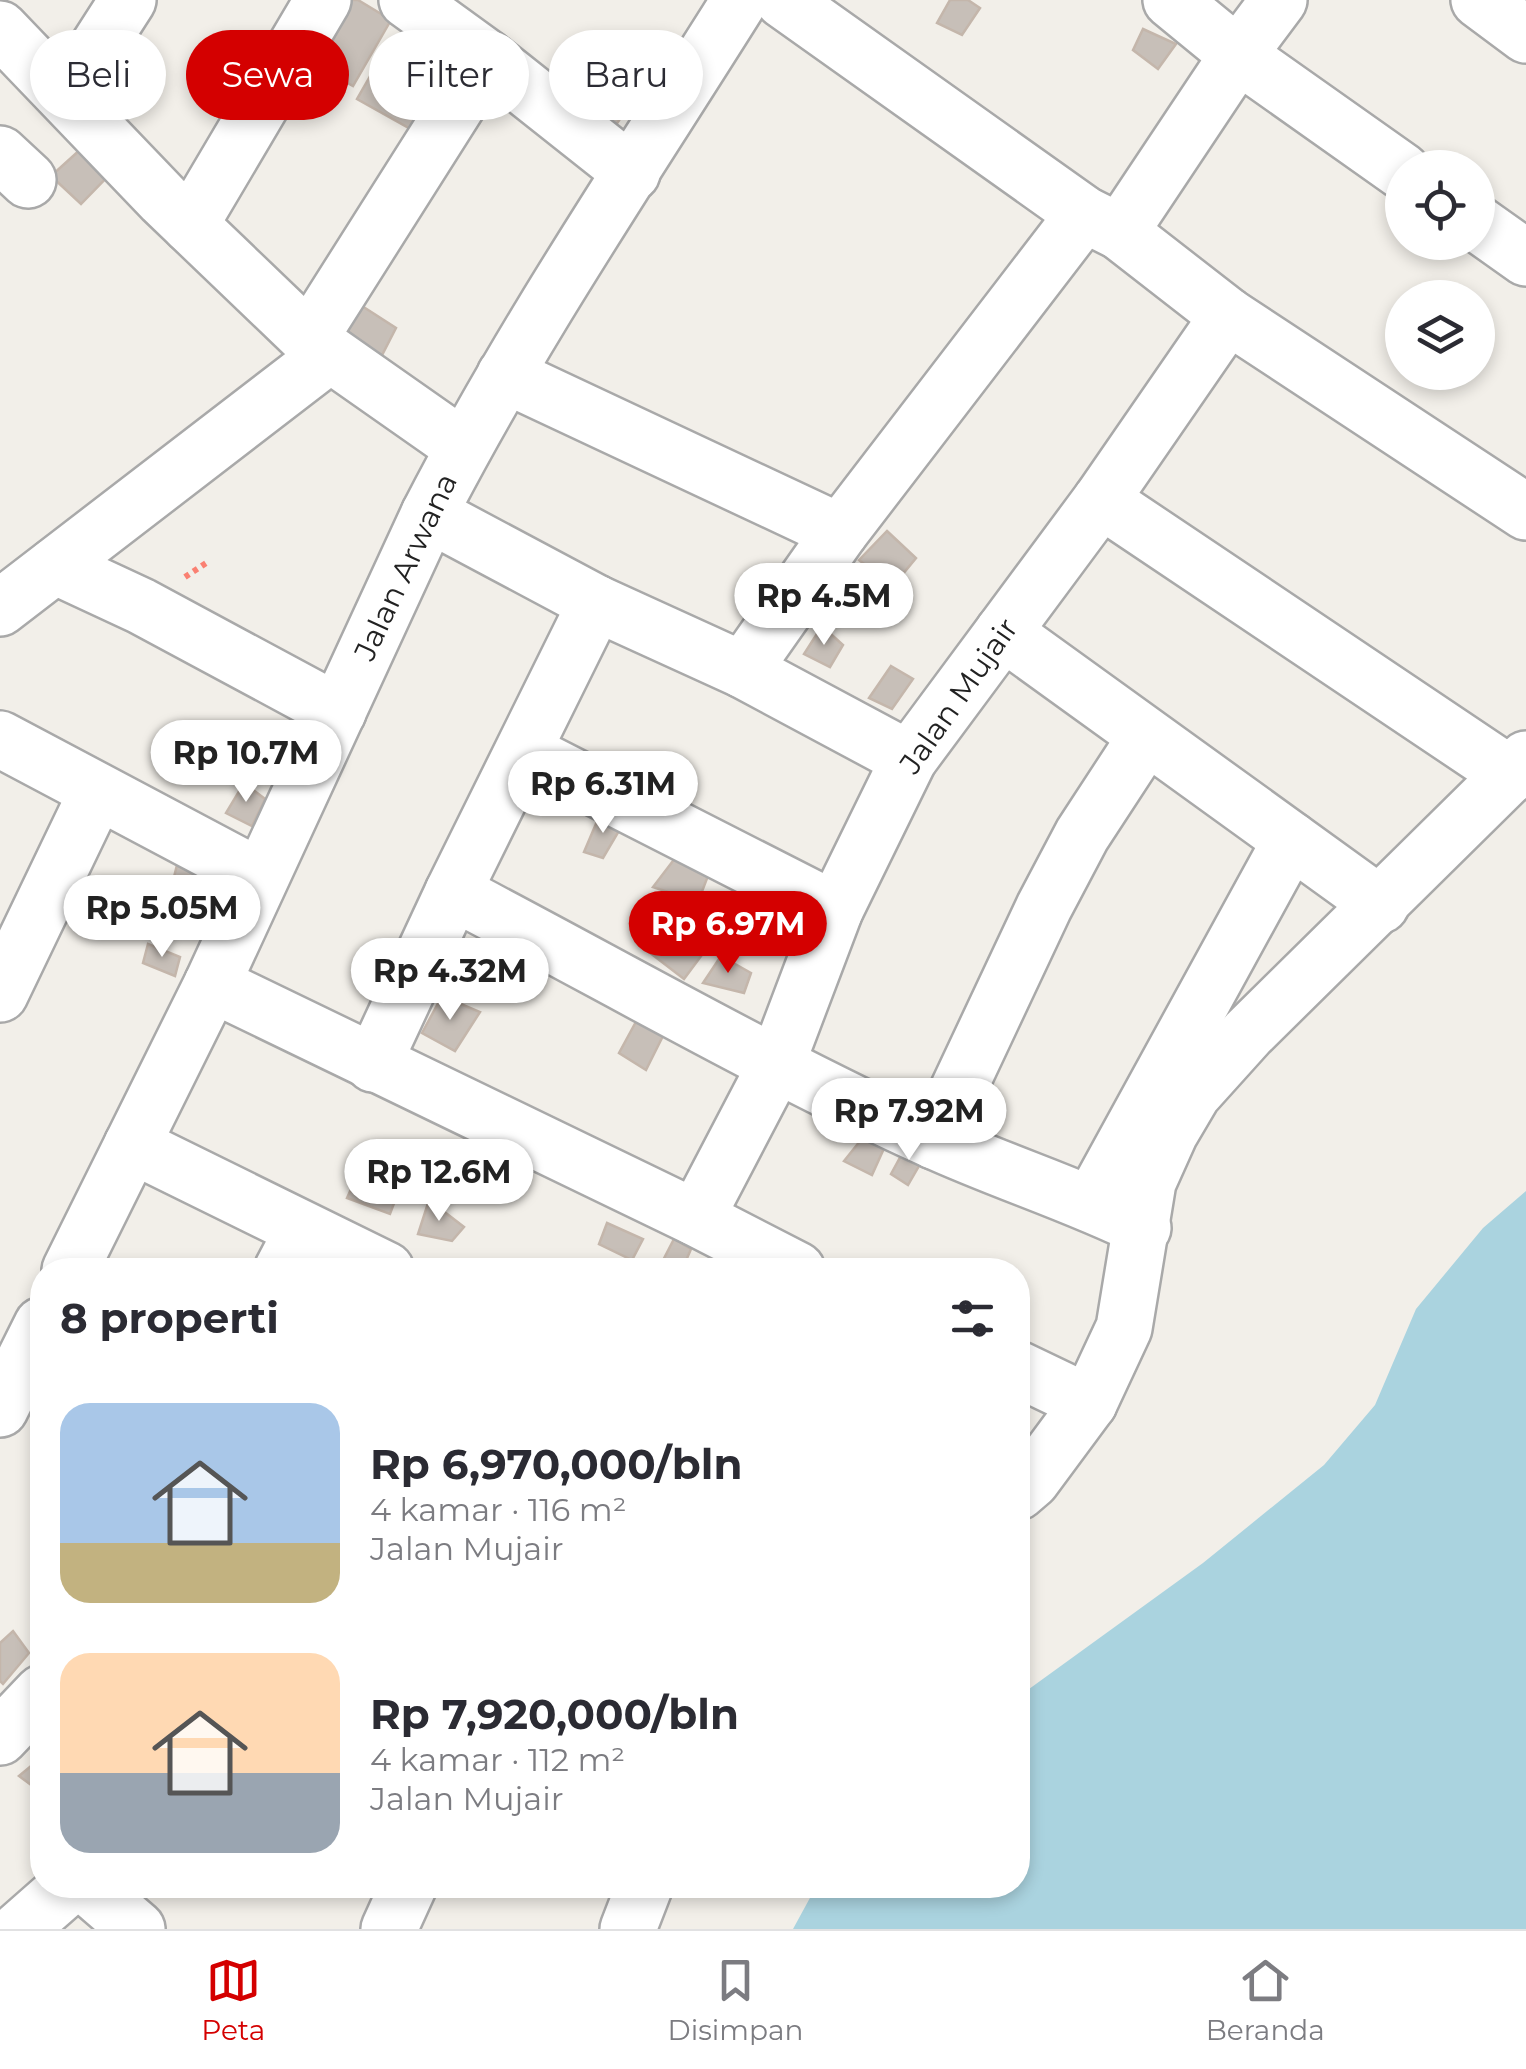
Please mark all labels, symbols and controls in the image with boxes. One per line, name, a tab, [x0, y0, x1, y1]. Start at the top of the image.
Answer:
chip: Beli	[30, 30, 166, 120]
chip: Sewa	[186, 30, 349, 120]
chip: Filter	[369, 30, 529, 120]
chip: Baru	[549, 30, 703, 120]
map controls	[1385, 150, 1495, 390]
button: locate	[1385, 150, 1495, 260]
button: layers	[1385, 280, 1495, 390]
street label: Jalan Arwana	[346, 467, 465, 667]
pin: Rp 4.5M	[732, 563, 916, 648]
text: Rp 4.5M	[756, 576, 892, 615]
street label: Jalan Mujair	[891, 611, 1026, 781]
pin: Rp 10.7M	[143, 720, 349, 805]
text: Rp 10.7M	[173, 733, 319, 772]
pin: Rp 6.31M	[500, 751, 706, 836]
text: Rp 6.31M	[530, 764, 676, 803]
pin: Rp 5.05M	[59, 875, 265, 960]
text: Rp 5.05M	[86, 888, 239, 927]
pin: Rp 6.97M	[625, 891, 831, 976]
text: Rp 6.97M	[651, 904, 805, 943]
pin: Rp 4.32M	[347, 938, 553, 1023]
text: Rp 4.32M	[373, 951, 527, 990]
pin: Rp 7.92M	[806, 1078, 1012, 1163]
text: Rp 7.92M	[833, 1091, 985, 1130]
pin: Rp 12.6M	[336, 1139, 542, 1224]
text: Rp 12.6M	[366, 1152, 512, 1191]
icon: filters	[945, 1291, 1000, 1346]
text: 8 properti	[60, 1292, 279, 1344]
text: Rp 6,970,000/bln	[370, 1438, 743, 1490]
icon: home	[140, 1443, 260, 1563]
text: 4 kamar · 116 m²	[370, 1490, 626, 1529]
text: Jalan Mujair	[370, 1529, 564, 1568]
text: Rp 7,920,000/bln	[370, 1688, 739, 1740]
icon: home	[140, 1693, 260, 1813]
text: 4 kamar · 112 m²	[370, 1740, 625, 1779]
text: Jalan Mujair	[370, 1779, 564, 1818]
tab: Peta	[201, 1953, 265, 2047]
tab: Disimpan	[668, 1953, 803, 2047]
tab: Beranda	[1206, 1953, 1325, 2047]

